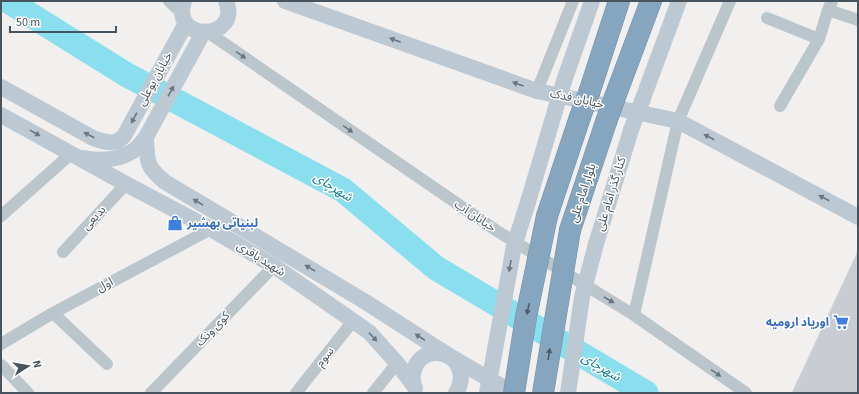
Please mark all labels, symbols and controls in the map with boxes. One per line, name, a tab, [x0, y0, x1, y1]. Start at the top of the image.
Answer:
scale bar	[10, 8, 116, 34]
text: 50 m	[16, 14, 40, 31]
one-way arrow	[389, 37, 401, 43]
street label: خیابان بوعلی	[133, 49, 177, 109]
one-way arrow	[236, 51, 246, 59]
one-way arrow	[511, 81, 523, 87]
one-way arrow	[168, 85, 175, 97]
street label: خیابان فدک	[549, 85, 605, 113]
one-way arrow	[130, 113, 137, 124]
one-way arrow	[343, 125, 353, 133]
one-way arrow	[29, 130, 41, 137]
one-way arrow	[83, 132, 95, 138]
one-way arrow	[703, 134, 715, 141]
street label: کنار گذر امام علی	[592, 154, 631, 233]
street label: بلوار امام علی	[565, 161, 601, 225]
water label: شهرچای	[310, 168, 357, 206]
one-way arrow	[818, 195, 829, 202]
street label: خیابان آب	[451, 196, 499, 236]
one-way arrow	[192, 198, 204, 205]
street label: بدیعی	[78, 202, 110, 234]
shop icon: لبنیاتی بهشیر	[166, 214, 184, 232]
place label: لبنیاتی بهشیر	[186, 215, 258, 232]
street label: شهید باقری	[233, 237, 289, 281]
one-way arrow	[507, 260, 513, 273]
one-way arrow	[305, 264, 315, 272]
street label: اول	[94, 274, 116, 296]
one-way arrow	[603, 296, 615, 303]
one-way arrow	[524, 303, 530, 315]
street label: کوی ونک	[192, 307, 235, 350]
supermarket icon: اوریاد ارومیه	[832, 313, 850, 331]
place label: اوریاد ارومیه	[766, 314, 829, 331]
one-way arrow	[368, 332, 378, 342]
one-way arrow	[415, 333, 425, 341]
street label: سوم	[312, 344, 338, 370]
north arrow	[8, 346, 48, 386]
one-way arrow	[546, 348, 552, 361]
water label: شهرچای	[578, 348, 625, 386]
text: N	[29, 359, 45, 369]
one-way arrow	[711, 369, 722, 377]

